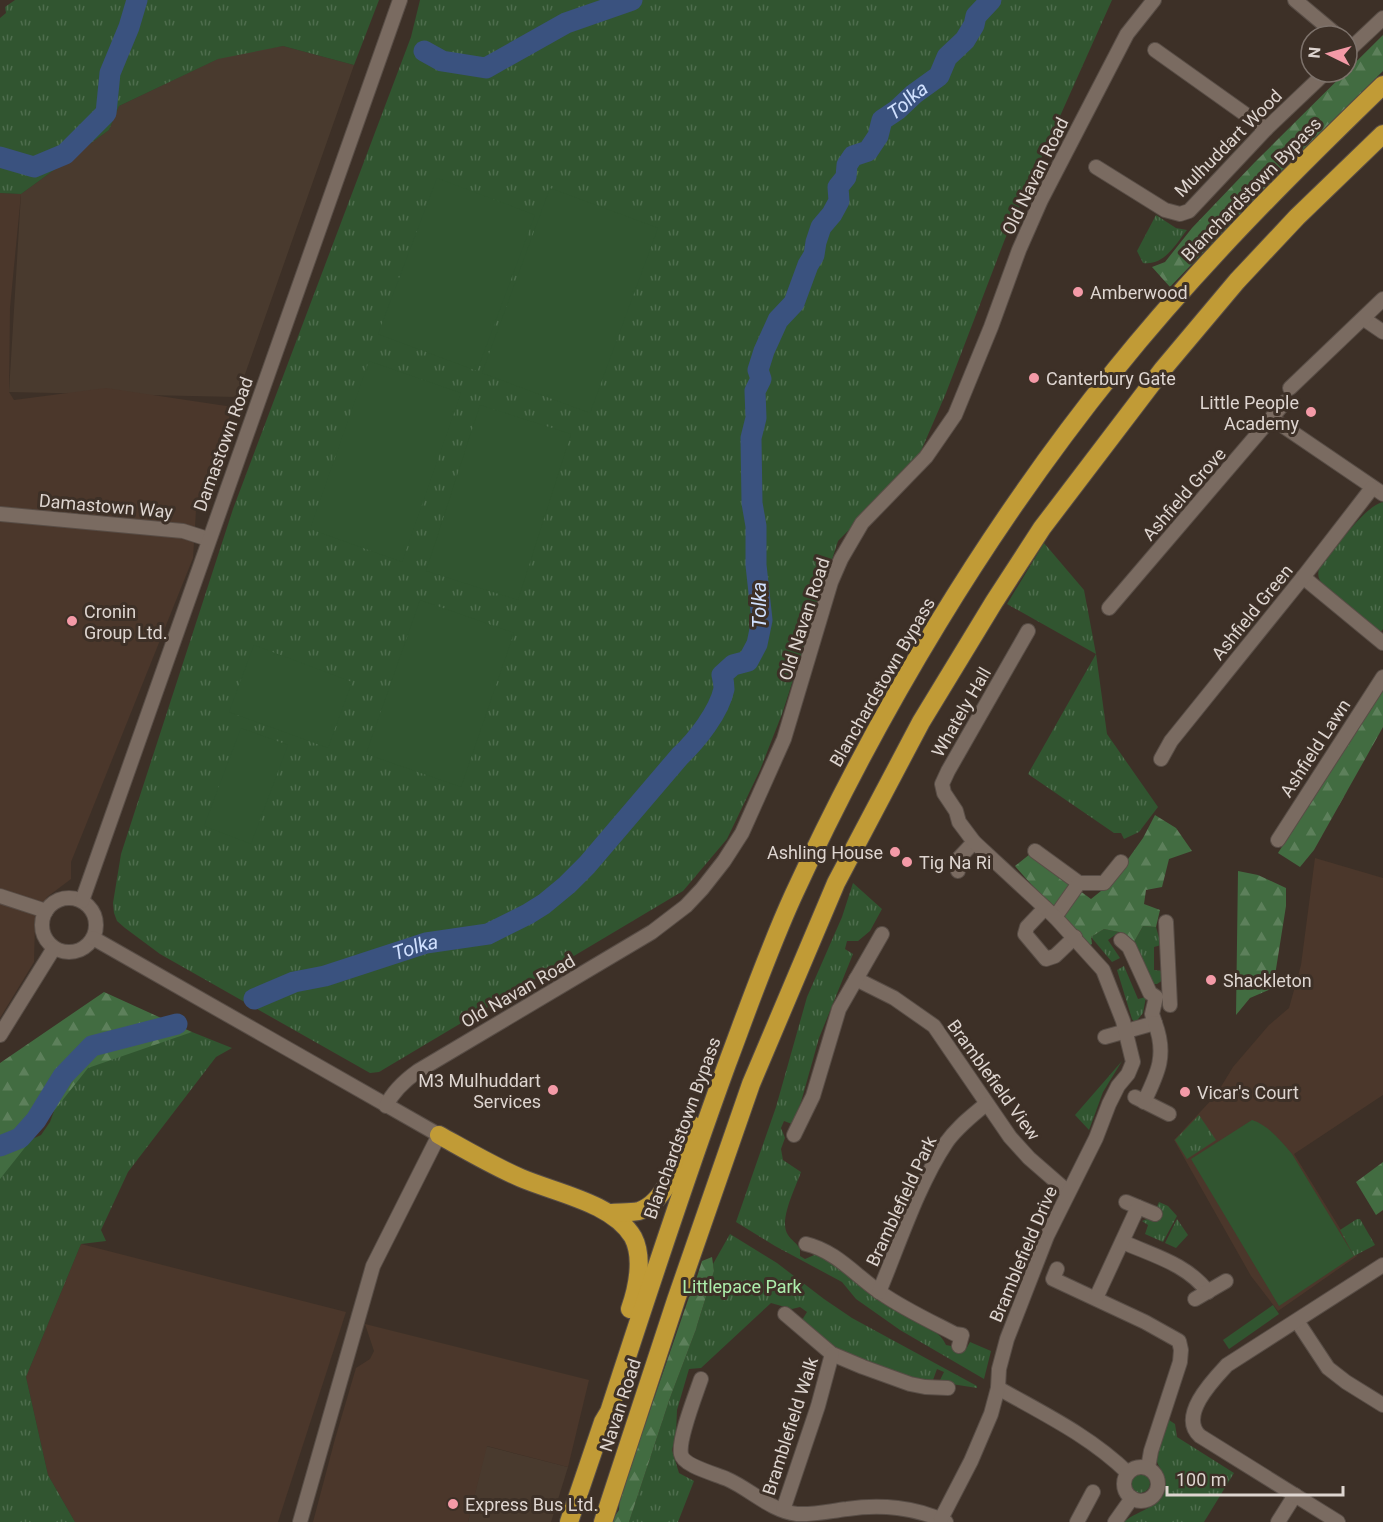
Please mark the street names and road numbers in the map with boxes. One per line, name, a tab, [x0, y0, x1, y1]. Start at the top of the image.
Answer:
street label: Mulhuddart Wood	[1170, 85, 1286, 201]
street label: Blanchardstown Bypass	[1177, 113, 1325, 265]
street label: Old Navan Road	[998, 114, 1072, 238]
street label: Damastown Road	[189, 374, 257, 514]
street label: Ashfield Grove	[1138, 443, 1230, 545]
street label: Damastown Way	[38, 490, 174, 522]
street label: Old Navan Road	[774, 555, 834, 683]
street label: Ashfield Green	[1207, 560, 1297, 664]
street label: Blanchardstown Bypass	[825, 594, 939, 770]
street label: Whately Hall	[927, 664, 995, 760]
street label: Ashfield Lawn	[1276, 695, 1354, 801]
street label: Old Navan Road	[457, 950, 579, 1032]
street label: Bramblefield View	[943, 1016, 1045, 1145]
street label: Blanchardstown Bypass	[639, 1034, 725, 1222]
street label: Bramblefield Park	[862, 1132, 941, 1269]
street label: Bramblefield Drive	[985, 1183, 1061, 1325]
street label: Bramblefield Walk	[758, 1353, 823, 1498]
street label: Navan Road	[595, 1356, 645, 1454]

